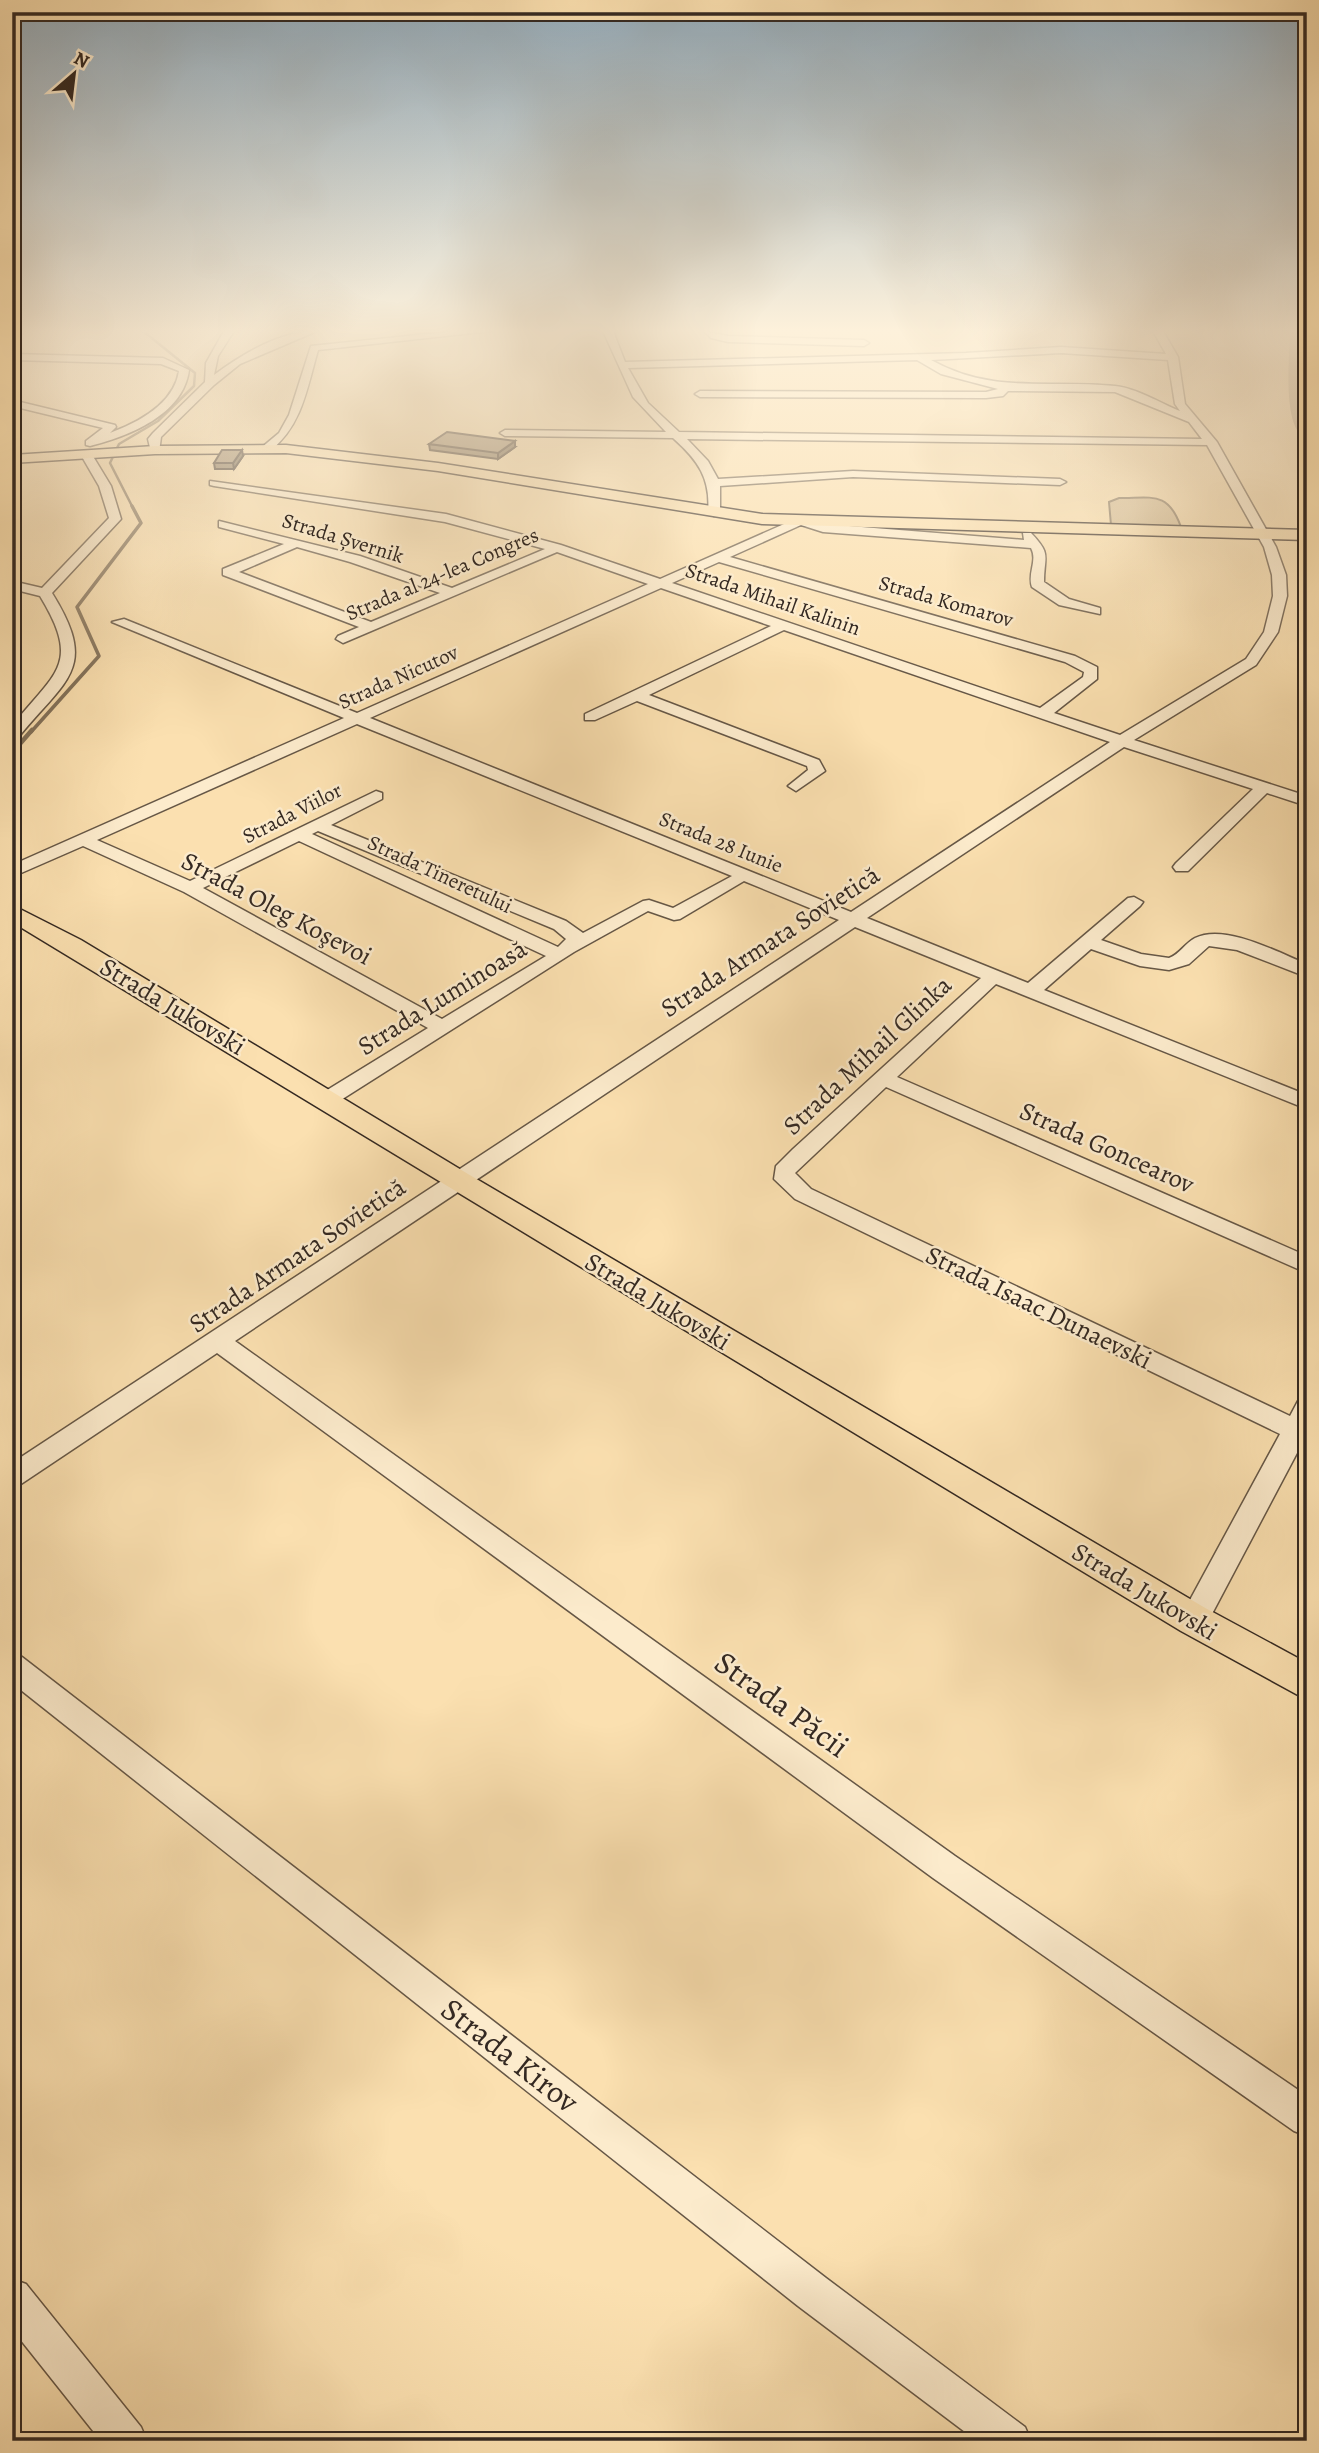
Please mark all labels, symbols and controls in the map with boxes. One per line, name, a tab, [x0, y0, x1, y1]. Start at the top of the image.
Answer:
north arrow	[38, 38, 108, 108]
text: N	[69, 45, 94, 75]
street label: Strada Șvernik	[279, 506, 408, 570]
street label: Strada al 24-lea Congres	[341, 521, 543, 627]
street label: Strada Mihail Kalinin	[682, 556, 864, 642]
street label: Strada Komarov	[876, 568, 1017, 634]
street label: Strada Nicutov	[334, 638, 463, 716]
street label: Strada Viilor	[237, 776, 347, 850]
street label: Strada 28 Iunie	[655, 804, 787, 880]
street label: Strada Tineretului	[363, 828, 517, 920]
street label: Strada Oleg Koşevoi	[175, 843, 378, 974]
street label: Strada Armata Sovietică	[654, 857, 887, 1025]
street label: Strada Luminoasă	[351, 931, 534, 1064]
street label: Strada Jukovski	[93, 949, 252, 1064]
street label: Strada Mihail Glinka	[775, 968, 959, 1143]
street label: Strada Goncearov	[1014, 1093, 1200, 1202]
street label: Strada Armata Sovietică	[182, 1170, 413, 1341]
street label: Strada Isaac Dunaevski	[920, 1237, 1158, 1377]
street label: Strada Jukovski	[578, 1244, 737, 1359]
street label: Strada Jukovski	[1065, 1534, 1224, 1649]
street label: Strada Păcii	[706, 1640, 858, 1768]
street label: Strada Kirov	[432, 1987, 589, 2123]

